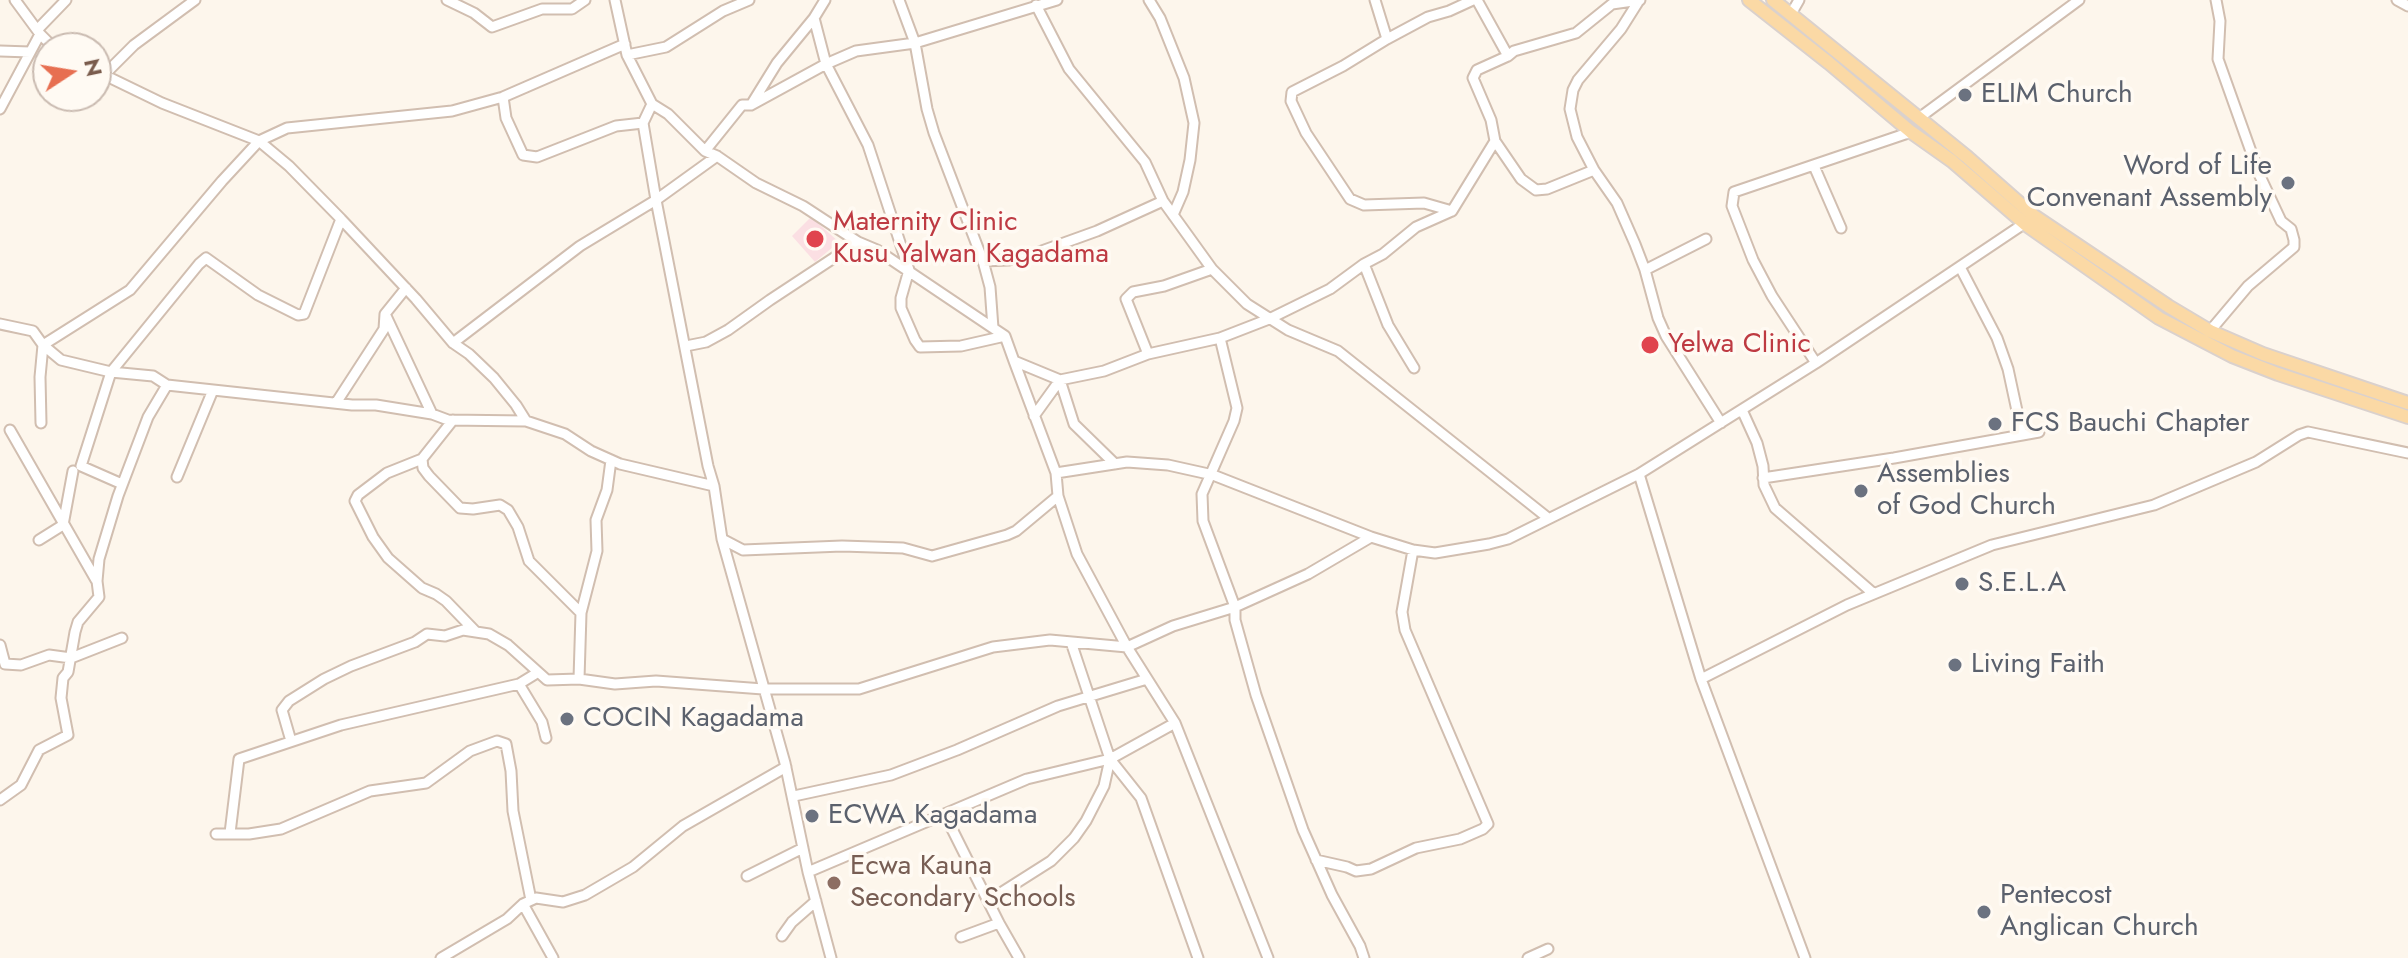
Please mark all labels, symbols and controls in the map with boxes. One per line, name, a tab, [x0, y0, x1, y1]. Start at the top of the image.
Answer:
north arrow	[32, 32, 112, 112]
text: N	[76, 56, 111, 79]
place label: ELIM Church	[1981, 78, 2133, 112]
marker: ELIM Church	[1956, 86, 1974, 104]
place label: Word of Life Convenant Assembly	[2027, 150, 2272, 216]
marker: Word of Life Convenant Assembly	[2279, 174, 2297, 192]
place label: Maternity Clinic Kusu Yalwan Kagadama	[833, 206, 1109, 272]
marker: Maternity Clinic Kusu Yalwan Kagadama	[804, 228, 826, 250]
place label: Yelwa Clinic	[1668, 328, 1811, 362]
marker: Yelwa Clinic	[1639, 334, 1661, 356]
place label: FCS Bauchi Chapter	[2011, 407, 2250, 441]
marker: FCS Bauchi Chapter	[1986, 415, 2004, 433]
place label: Assemblies of God Church	[1877, 458, 2056, 524]
marker: Assemblies of God Church	[1852, 482, 1870, 500]
place label: S.E.L.A	[1978, 567, 2066, 601]
marker: S.E.L.A	[1953, 575, 1971, 593]
place label: Living Faith	[1971, 648, 2105, 682]
marker: Living Faith	[1946, 656, 1964, 674]
place label: COCIN Kagadama	[583, 702, 804, 736]
marker: COCIN Kagadama	[558, 710, 576, 728]
place label: ECWA Kagadama	[828, 799, 1037, 833]
marker: ECWA Kagadama	[803, 807, 821, 825]
place label: Ecwa Kauna Secondary Schools	[850, 850, 1075, 916]
marker: Ecwa Kauna Secondary Schools	[825, 874, 843, 892]
place label: Pentecost Anglican Church	[2000, 879, 2199, 945]
marker: Pentecost Anglican Church	[1975, 903, 1993, 921]

